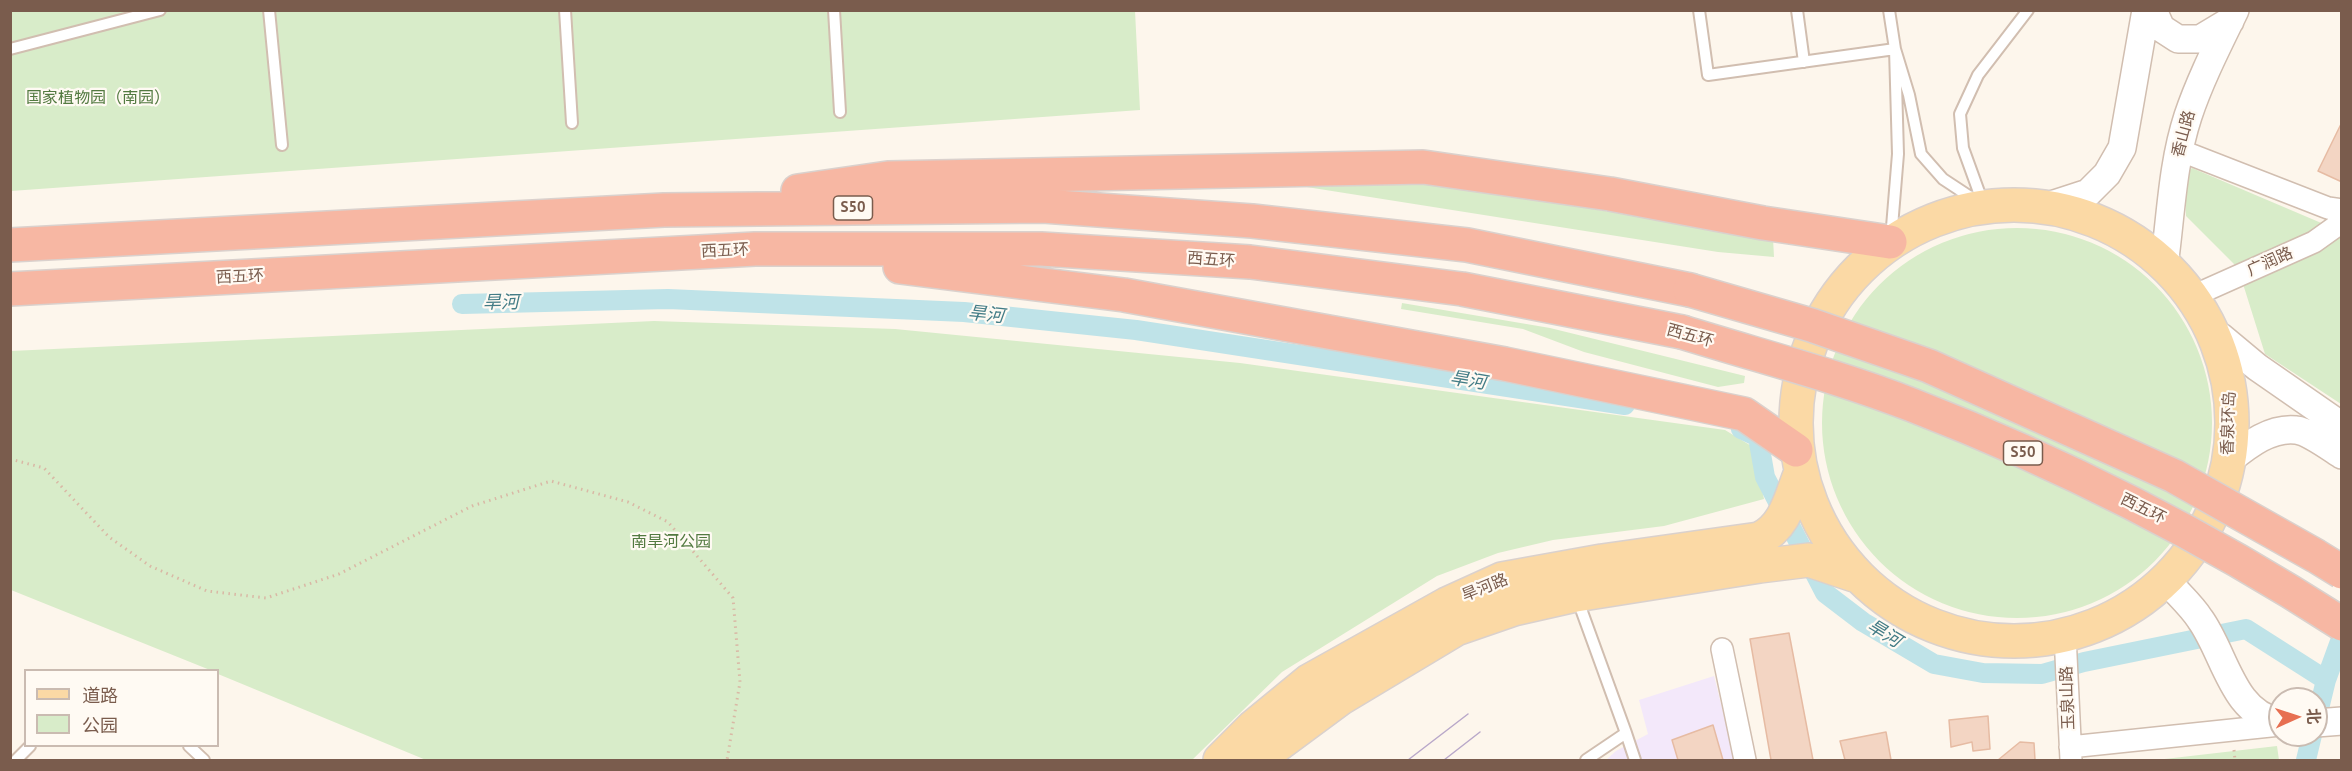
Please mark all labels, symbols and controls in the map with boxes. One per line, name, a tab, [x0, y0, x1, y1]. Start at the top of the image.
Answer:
park label: 国家植物园（南园）	[26, 88, 170, 108]
street label: 香山路	[2169, 108, 2199, 160]
road number: S50	[834, 196, 872, 220]
street label: 西五环	[701, 240, 749, 262]
street label: 广润路	[2244, 243, 2296, 281]
street label: 西五环	[1186, 249, 1236, 271]
street label: 西五环	[216, 266, 264, 288]
water label: 旱河	[483, 292, 519, 314]
water label: 旱河	[967, 302, 1005, 328]
street label: 西五环	[1664, 321, 1716, 351]
water label: 旱河	[1449, 368, 1487, 394]
street label: 香泉环岛	[2218, 391, 2240, 455]
road number: S50	[2004, 441, 2042, 465]
street label: 西五环	[2117, 490, 2169, 528]
park label: 南旱河公园	[631, 532, 711, 552]
street label: 旱河路	[1459, 570, 1511, 606]
water label: 旱河	[1863, 615, 1905, 653]
street label: 玉泉山路	[2057, 666, 2079, 730]
legend	[24, 669, 219, 747]
text: 道路	[82, 684, 118, 707]
north arrow	[2268, 687, 2328, 747]
text: 北	[2304, 708, 2324, 725]
text: 公园	[82, 714, 118, 737]

